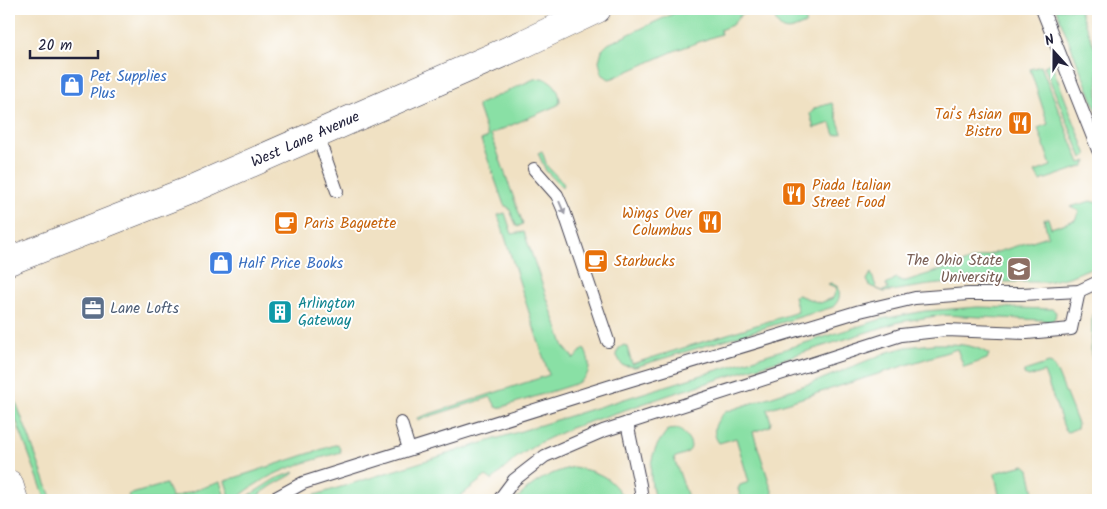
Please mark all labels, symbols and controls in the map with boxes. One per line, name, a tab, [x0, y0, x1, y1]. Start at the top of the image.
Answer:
scale bar	[30, 28, 98, 60]
north arrow	[1030, 28, 1080, 78]
text: N	[1042, 29, 1058, 53]
text: 20 m	[38, 34, 72, 58]
place label: Pet Supplies Plus	[90, 65, 167, 106]
shop icon: Pet Supplies Plus	[59, 72, 85, 98]
place label: Tai's Asian Bistro	[935, 103, 1002, 144]
street label: West Lane Avenue	[247, 105, 364, 175]
restaurant icon: Tai's Asian Bistro	[1007, 110, 1033, 136]
place label: Piada Italian Street Food	[812, 174, 891, 215]
restaurant icon: Piada Italian Street Food	[781, 181, 807, 207]
one-way arrow	[559, 201, 567, 215]
place label: Wings Over Columbus	[622, 202, 693, 243]
restaurant icon: Wings Over Columbus	[697, 209, 723, 235]
cafe icon: Paris Baguette	[273, 210, 299, 236]
place label: Paris Baguette	[304, 212, 396, 236]
cafe icon: Starbucks	[583, 248, 609, 274]
place label: The Ohio State University	[906, 249, 1003, 290]
shop icon: Half Price Books	[208, 250, 234, 276]
place label: Starbucks	[614, 250, 676, 274]
place label: Half Price Books	[238, 252, 344, 276]
school or university icon: The Ohio State University	[1006, 256, 1032, 282]
place label: Arlington Gateway	[298, 292, 355, 333]
office icon: Lane Lofts	[80, 295, 106, 321]
place label: Lane Lofts	[110, 297, 179, 321]
building icon: Arlington Gateway	[267, 299, 293, 325]

